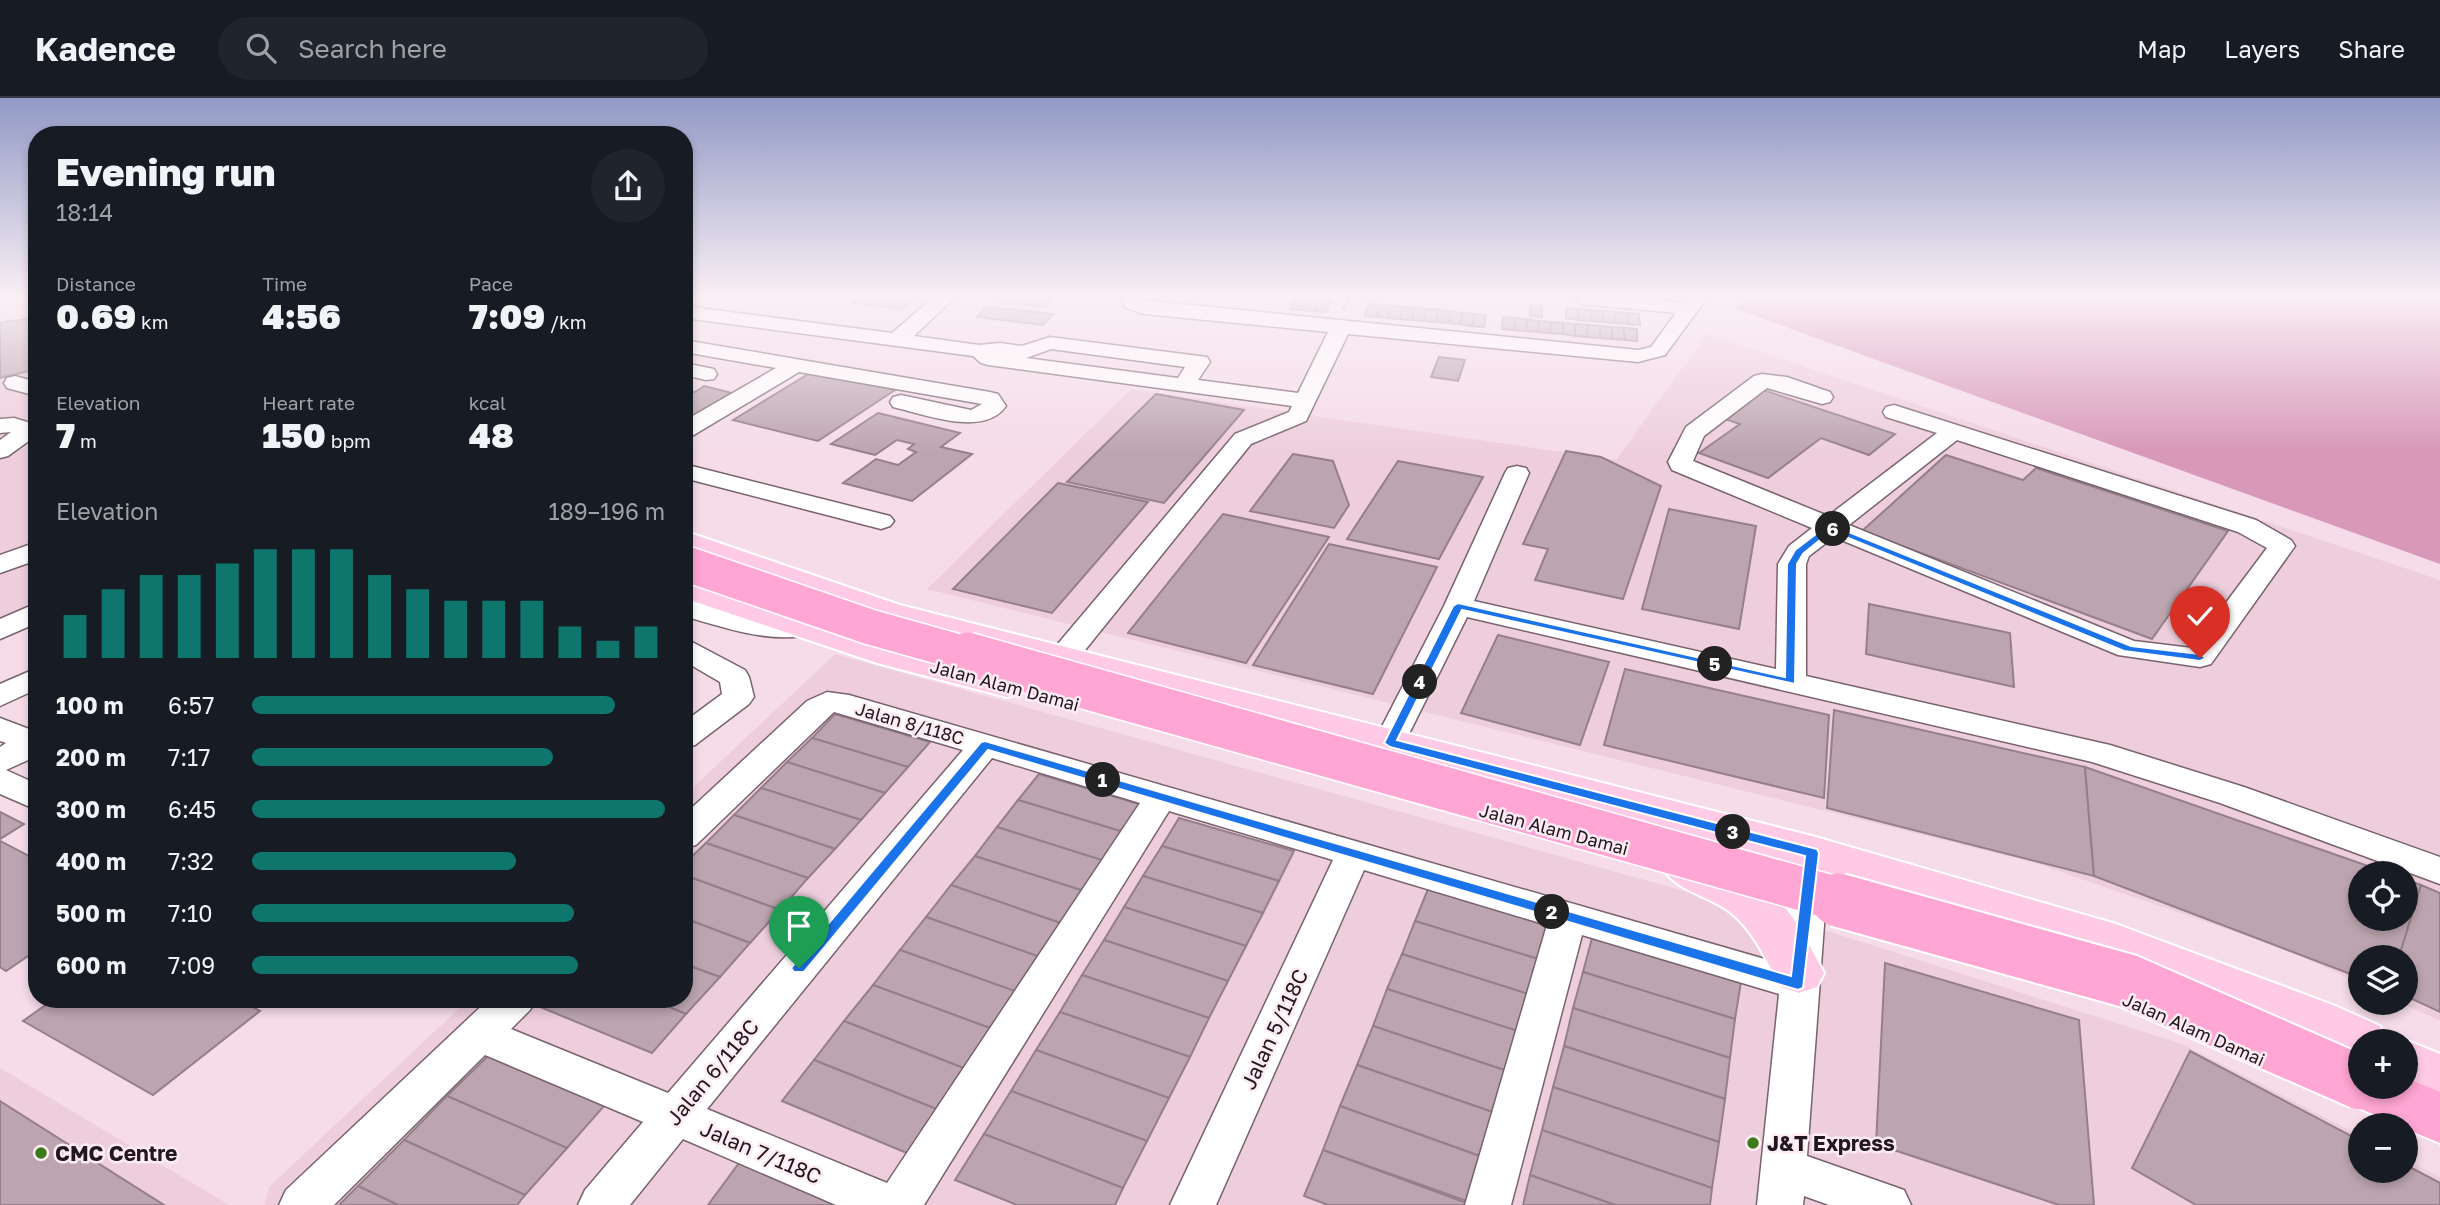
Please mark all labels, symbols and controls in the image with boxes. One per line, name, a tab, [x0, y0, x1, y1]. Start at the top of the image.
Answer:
search box	[218, 17, 708, 80]
text: Kadence	[35, 29, 176, 68]
icon: search	[242, 29, 280, 67]
text: Search here	[298, 33, 447, 64]
text: Map	[2137, 34, 2186, 63]
text: Layers	[2224, 34, 2300, 63]
text: Share	[2338, 34, 2405, 63]
text: Evening run	[56, 149, 275, 194]
button: share	[591, 149, 665, 223]
text: 18:14	[56, 198, 113, 226]
text: Distance	[56, 272, 136, 295]
text: Time	[262, 272, 307, 295]
text: Pace	[469, 272, 513, 295]
text: 0.69	[56, 295, 136, 337]
text: 4:56	[262, 295, 341, 337]
text: 7:09	[469, 295, 545, 337]
text: km	[136, 310, 168, 333]
text: /km	[545, 310, 587, 333]
text: Elevation	[56, 391, 141, 414]
text: Heart rate	[262, 391, 355, 414]
text: kcal	[469, 391, 506, 414]
text: 7	[56, 414, 75, 456]
text: 150	[262, 414, 326, 456]
text: 48	[469, 414, 514, 456]
text: m	[75, 429, 97, 452]
text: bpm	[326, 429, 371, 452]
text: Elevation	[56, 497, 158, 525]
text: 189–196 m	[549, 497, 665, 525]
pin: 6	[1815, 512, 1850, 546]
text: 6	[1826, 517, 1839, 540]
pin	[2170, 586, 2230, 658]
icon: check	[2181, 597, 2219, 635]
pin: 5	[1698, 646, 1732, 682]
text: 5	[1709, 652, 1720, 675]
street label: Jalan Alam Damai	[928, 655, 1082, 715]
pin: 4	[1402, 664, 1438, 700]
text: 4	[1414, 670, 1425, 693]
text: 100 m	[56, 691, 124, 719]
text: 6:57	[168, 691, 214, 719]
street label: Jalan 8/118C	[853, 697, 967, 749]
text: 200 m	[56, 743, 126, 771]
text: 7:17	[168, 743, 210, 771]
pin: 1	[1086, 762, 1120, 798]
text: 1	[1098, 768, 1107, 791]
text: 300 m	[56, 795, 126, 823]
text: 6:45	[168, 795, 216, 823]
street label: Jalan Alam Damai	[1477, 799, 1631, 859]
pin: 3	[1716, 814, 1750, 850]
text: 3	[1727, 820, 1738, 843]
text: 400 m	[56, 847, 126, 875]
text: 7:32	[168, 847, 214, 875]
map controls	[2348, 861, 2418, 1183]
button: locate	[2348, 861, 2418, 931]
pin: 2	[1534, 894, 1570, 930]
pin	[769, 896, 829, 968]
text: 500 m	[56, 899, 126, 927]
text: 7:10	[168, 899, 213, 927]
text: 2	[1546, 900, 1557, 923]
icon: arrive	[780, 907, 818, 945]
button: layers	[2348, 945, 2418, 1015]
text: 600 m	[56, 951, 126, 979]
text: 7:09	[168, 951, 215, 979]
street label: Jalan 5/118C	[1235, 965, 1313, 1093]
street label: Jalan Alam Damai	[2119, 988, 2269, 1070]
street label: Jalan 6/118C	[660, 1014, 764, 1130]
button: +	[2348, 1029, 2418, 1099]
button: −	[2348, 1113, 2418, 1183]
street label: Jalan 7/118C	[697, 1115, 825, 1189]
place label: J&T Express	[1767, 1130, 1895, 1156]
marker: J&T Express	[1745, 1135, 1761, 1151]
place label: CMC Centre	[55, 1140, 177, 1166]
marker: CMC Centre	[33, 1145, 49, 1161]

